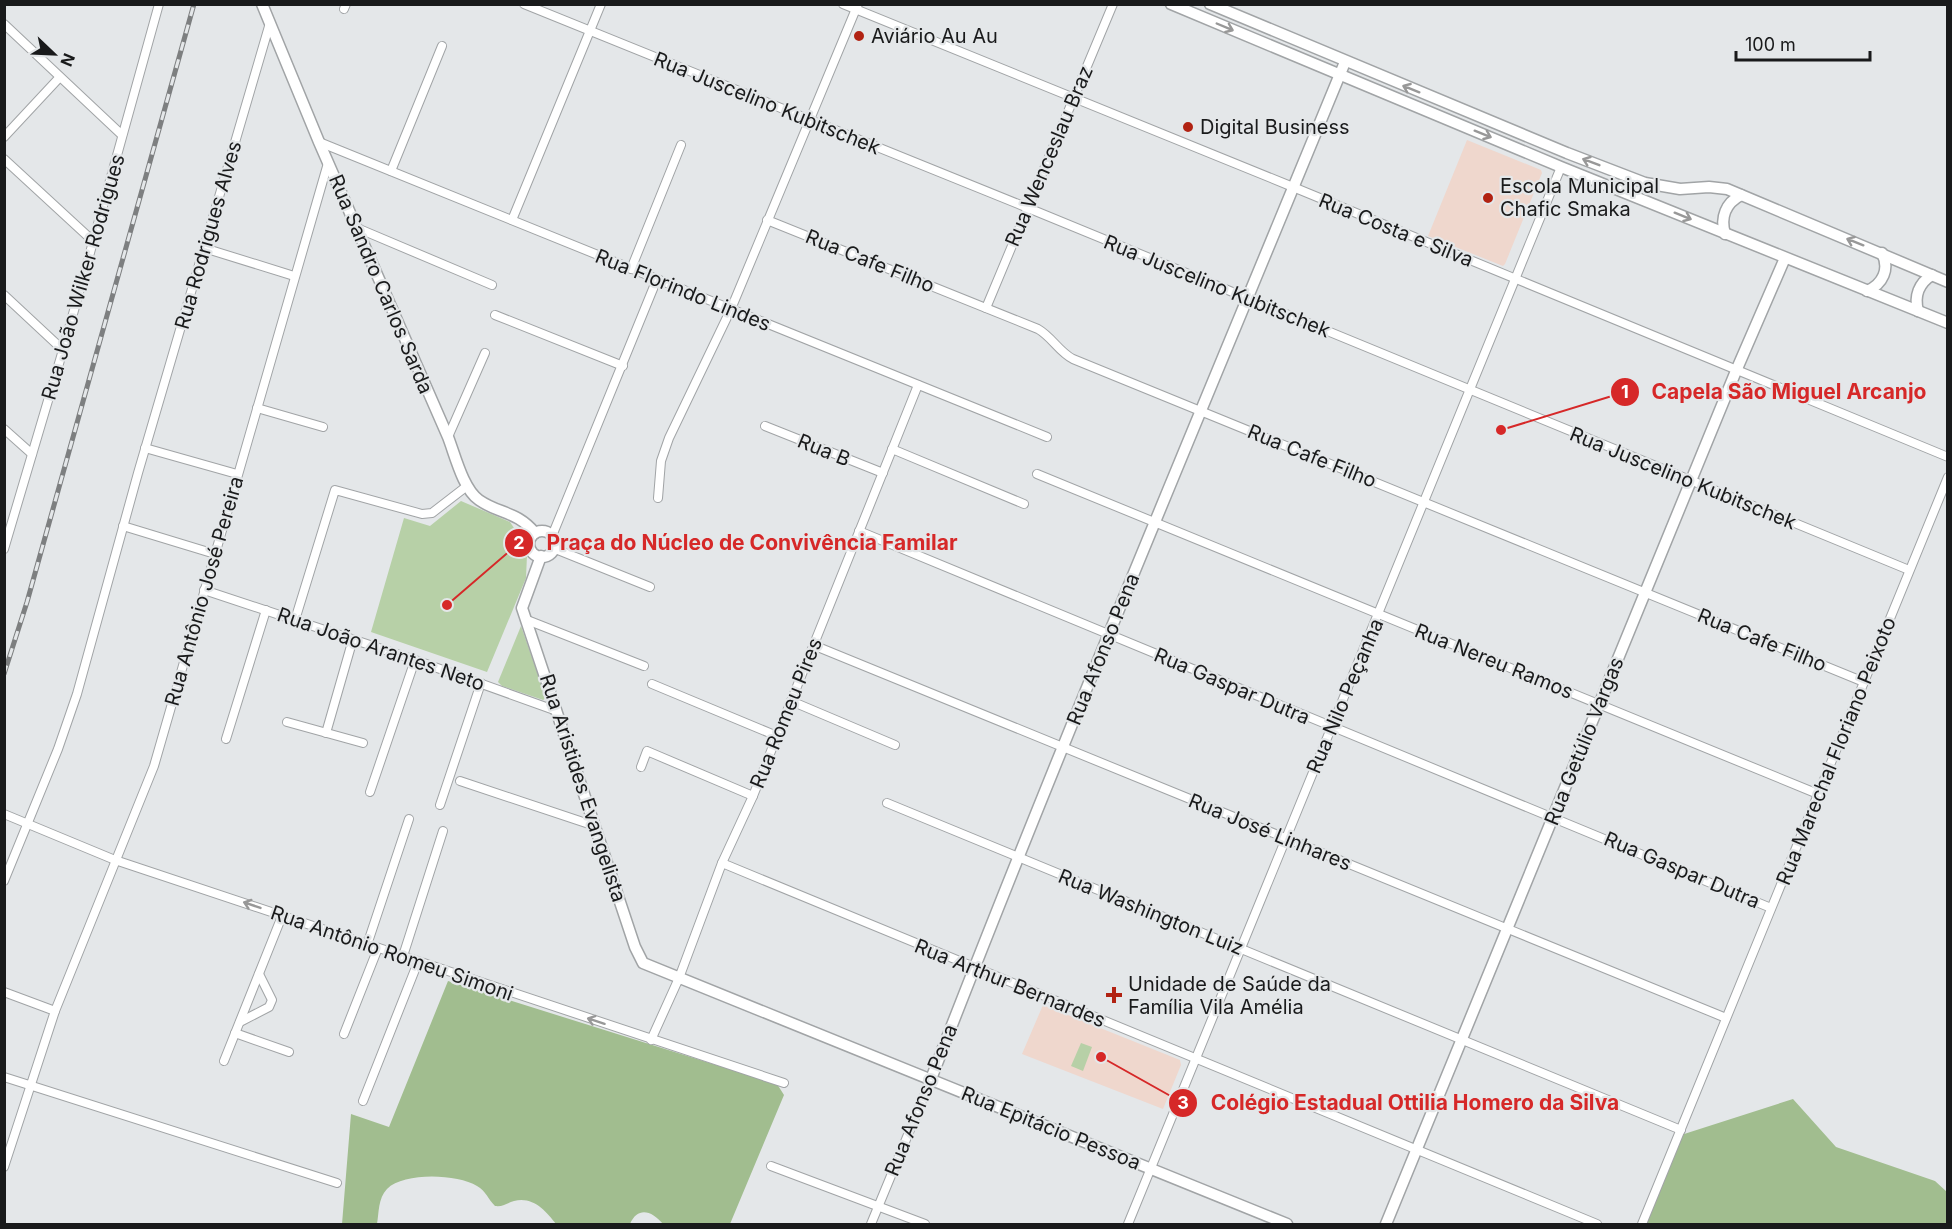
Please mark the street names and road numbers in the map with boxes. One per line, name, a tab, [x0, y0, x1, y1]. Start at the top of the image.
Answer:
street label: Rua Juscelino Kubitschek	[650, 47, 884, 159]
street label: Rua Wenceslau Braz	[1000, 62, 1098, 250]
street label: Rua Rodrigues Alves	[170, 138, 246, 332]
street label: Rua João Wilker Rodrigues	[36, 151, 130, 403]
street label: Rua Sandro Carlos Sarda	[324, 171, 438, 397]
street label: Rua Costa e Silva	[1315, 188, 1477, 272]
street label: Rua Cafe Filho	[802, 224, 938, 298]
street label: Rua Juscelino Kubitschek	[1100, 230, 1334, 342]
street label: Rua Florindo Lindes	[592, 244, 774, 336]
street label: Rua Cafe Filho	[1244, 419, 1380, 493]
street label: Rua Juscelino Kubitschek	[1566, 422, 1800, 534]
street label: Rua B	[794, 429, 854, 471]
street label: Rua Antônio José Pereira	[160, 473, 248, 709]
street label: Rua Afonso Pena	[1062, 570, 1144, 728]
street label: Rua João Arantes Neto	[274, 602, 488, 696]
street label: Rua Cafe Filho	[1694, 603, 1830, 677]
street label: Rua Marechal Floriano Peixoto	[1771, 614, 1901, 888]
street label: Rua Nilo Peçanha	[1302, 615, 1388, 777]
street label: Rua Nereu Ramos	[1411, 618, 1577, 704]
street label: Rua Romeu Pires	[745, 634, 827, 792]
street label: Rua Gaspar Dutra	[1151, 642, 1313, 730]
street label: Rua Getúlio Vargas	[1539, 653, 1629, 829]
street label: Rua Aristides Evangelista	[535, 671, 631, 905]
street label: Rua José Linhares	[1185, 788, 1355, 876]
street label: Rua Gaspar Dutra	[1601, 826, 1763, 914]
street label: Rua Washington Luiz	[1055, 864, 1247, 960]
street label: Rua Antônio Romeu Simoni	[268, 900, 516, 1006]
street label: Rua Arthur Bernardes	[911, 934, 1109, 1032]
street label: Rua Afonso Pena	[880, 1021, 962, 1179]
street label: Rua Epitácio Pessoa	[958, 1081, 1144, 1175]

